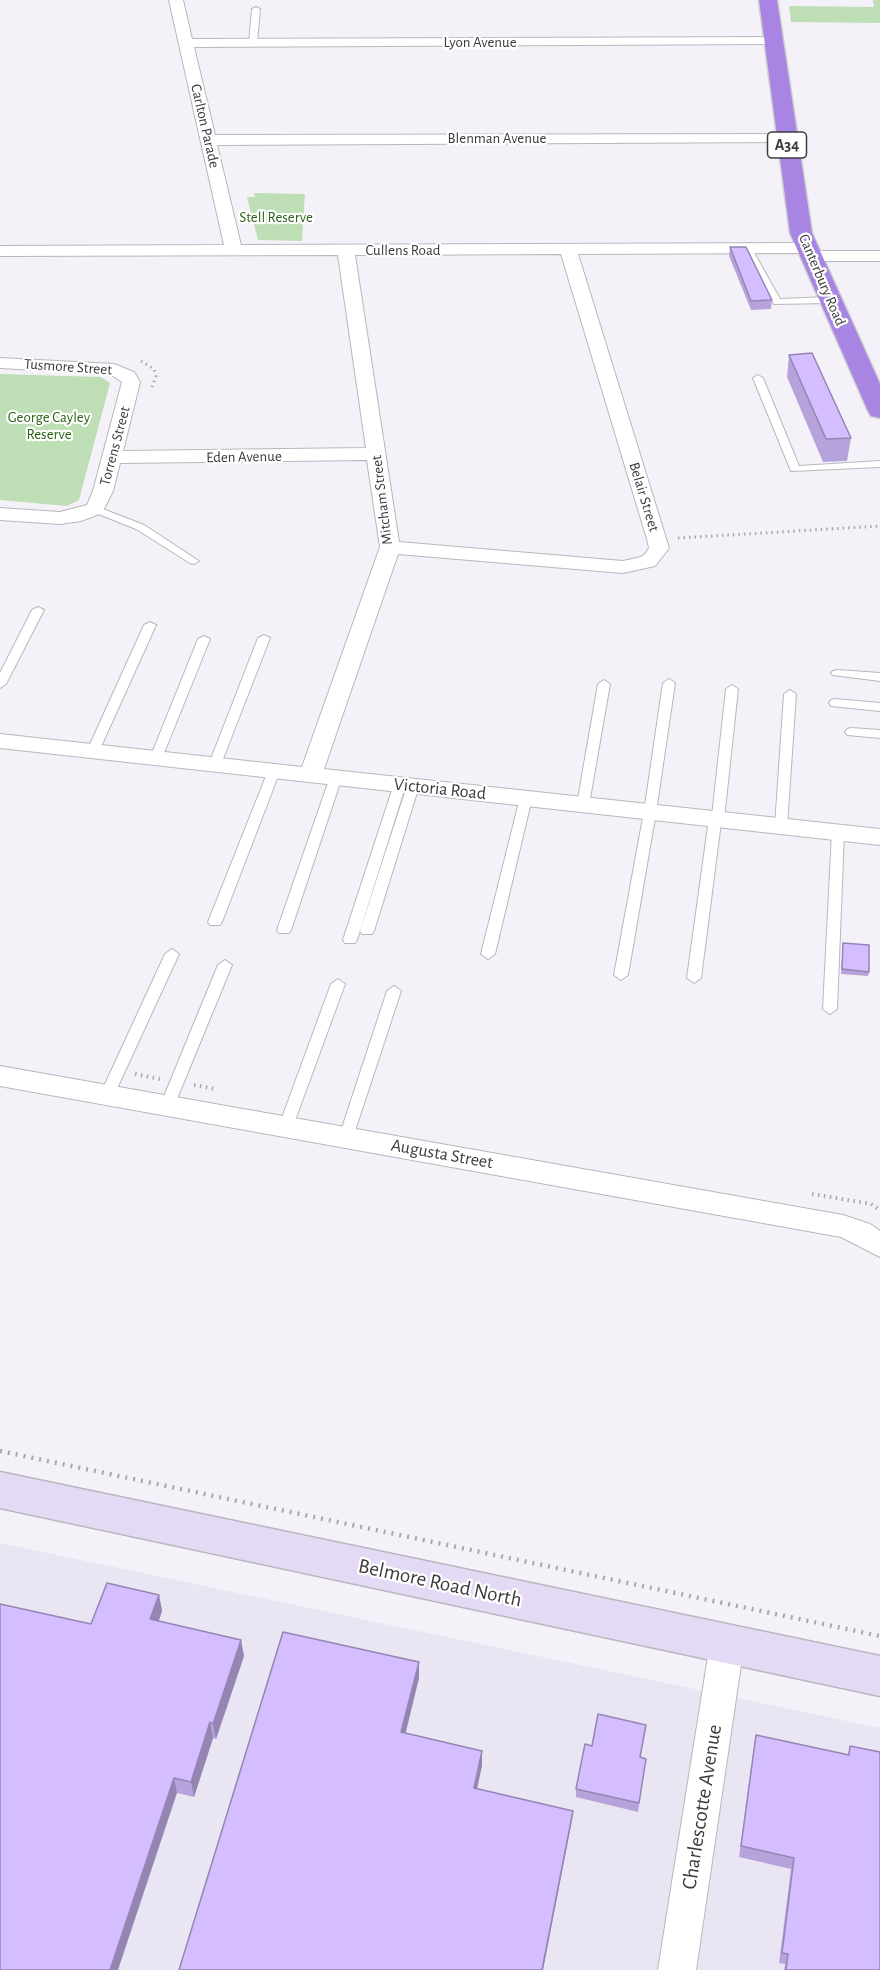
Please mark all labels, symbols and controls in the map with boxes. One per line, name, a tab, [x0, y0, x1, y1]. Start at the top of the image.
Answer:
street label: Lyon Avenue	[443, 33, 517, 51]
street label: Carlton Parade	[187, 82, 223, 170]
street label: Blenman Avenue	[448, 129, 546, 147]
road number: A34	[768, 132, 806, 158]
park label: Stell Reserve	[239, 208, 313, 226]
street label: Canterbury Road	[795, 232, 849, 328]
street label: Cullens Road	[365, 241, 441, 259]
street label: Tusmore Street	[23, 355, 113, 379]
street label: Torrens Street	[96, 404, 134, 488]
park label: George Cayley Reserve	[8, 408, 90, 443]
street label: Eden Avenue	[206, 447, 282, 467]
street label: Mitcham Street	[368, 454, 396, 546]
street label: Belair Street	[625, 460, 663, 534]
street label: Victoria Road	[393, 773, 487, 805]
street label: Augusta Street	[389, 1134, 495, 1174]
street label: Belmore Road North	[356, 1553, 524, 1613]
street label: Charlescotte Avenue	[677, 1723, 727, 1891]

